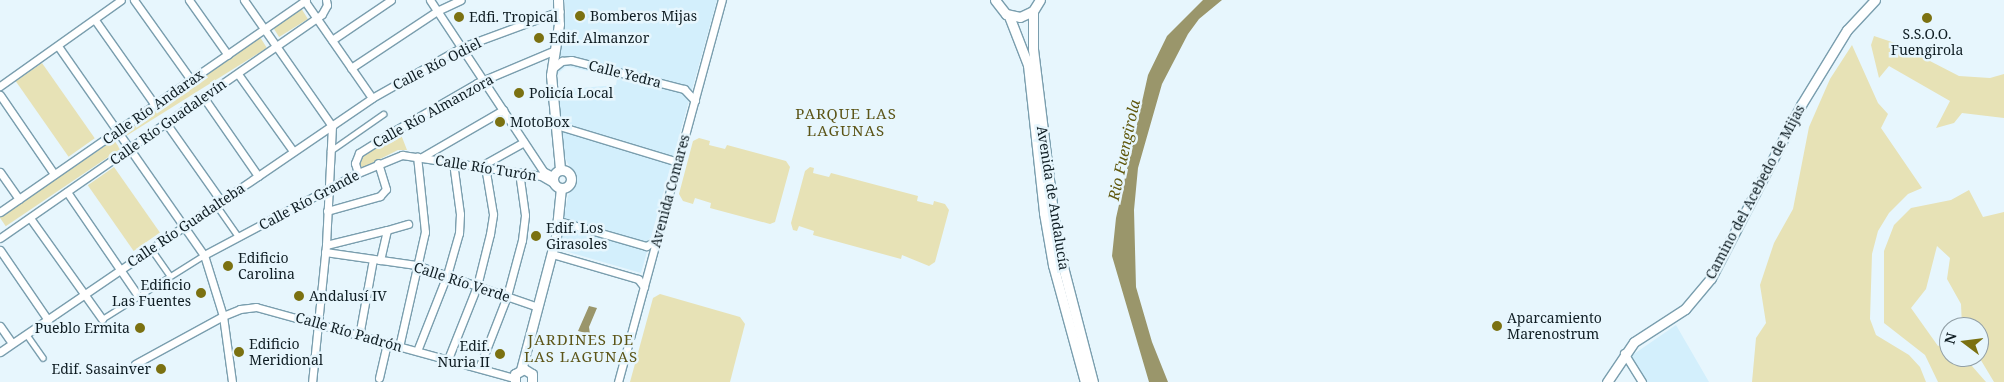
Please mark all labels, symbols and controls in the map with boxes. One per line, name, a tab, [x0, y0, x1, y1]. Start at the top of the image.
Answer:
place label: Bomberos Mijas	[590, 8, 697, 24]
place label: Edfi. Tropical	[469, 9, 558, 25]
marker: Bomberos Mijas	[574, 10, 586, 22]
marker: Edfi. Tropical	[453, 11, 465, 23]
marker: S.S.O.O. Fuengirola	[1921, 12, 1933, 24]
place label: S.S.O.O. Fuengirola	[1891, 26, 1963, 58]
place label: Edif. Almanzor	[549, 30, 649, 46]
marker: Edif. Almanzor	[533, 32, 545, 44]
street label: Calle Río Odiel	[390, 35, 484, 93]
street label: Calle Yedra	[587, 57, 663, 91]
street label: Calle Río Andarax	[99, 66, 207, 148]
street label: Calle Río Almanzora	[370, 71, 496, 151]
street label: Calle Río Guadalevín	[107, 75, 229, 169]
place label: Policía Local	[529, 85, 613, 101]
marker: Policía Local	[513, 87, 525, 99]
water label: Rio Fuengirola	[1105, 98, 1143, 202]
street label: Camino del Acebedo de Mijas	[1702, 102, 1808, 282]
district label: PARQUE LAS LAGUNAS	[794, 104, 898, 139]
place label: MotoBox	[510, 114, 570, 130]
marker: MotoBox	[494, 116, 506, 128]
street label: Avenida de Andalucía	[1033, 125, 1073, 271]
street label: Avenida Comares	[647, 133, 693, 249]
street label: Calle Río Turón	[434, 152, 538, 184]
street label: Calle Río Grande	[256, 167, 362, 233]
street label: Calle Río Guadalteba	[124, 179, 248, 271]
place label: Edif. Los Girasoles	[546, 220, 607, 252]
marker: Edif. Los Girasoles	[530, 230, 542, 242]
place label: Edificio Carolina	[238, 250, 295, 282]
street label: Calle Río Verde	[412, 258, 512, 306]
marker: Edificio Carolina	[222, 260, 234, 272]
place label: Edificio Las Fuentes	[112, 277, 191, 310]
marker: Edificio Las Fuentes	[195, 287, 207, 299]
place label: Andalusí IV	[309, 288, 387, 304]
marker: Andalusí IV	[293, 290, 305, 302]
street label: Calle Río Padrón	[294, 309, 404, 355]
place label: Aparcamiento Marenostrum	[1507, 310, 1602, 342]
north arrow	[1939, 317, 1989, 367]
place label: Pueblo Ermita	[35, 320, 130, 336]
marker: Aparcamiento Marenostrum	[1491, 320, 1503, 332]
marker: Pueblo Ermita	[134, 322, 146, 334]
district label: JARDINES DE LAS LAGUNAS	[523, 330, 639, 365]
text: N	[1939, 330, 1961, 346]
place label: Edificio Meridional	[249, 336, 323, 368]
place label: Edif. Nuria II	[438, 338, 490, 371]
marker: Edificio Meridional	[233, 346, 245, 358]
marker: Edif. Nuria II	[494, 348, 506, 360]
place label: Edif. Sasainver	[52, 361, 151, 377]
marker: Edif. Sasainver	[155, 363, 167, 375]

